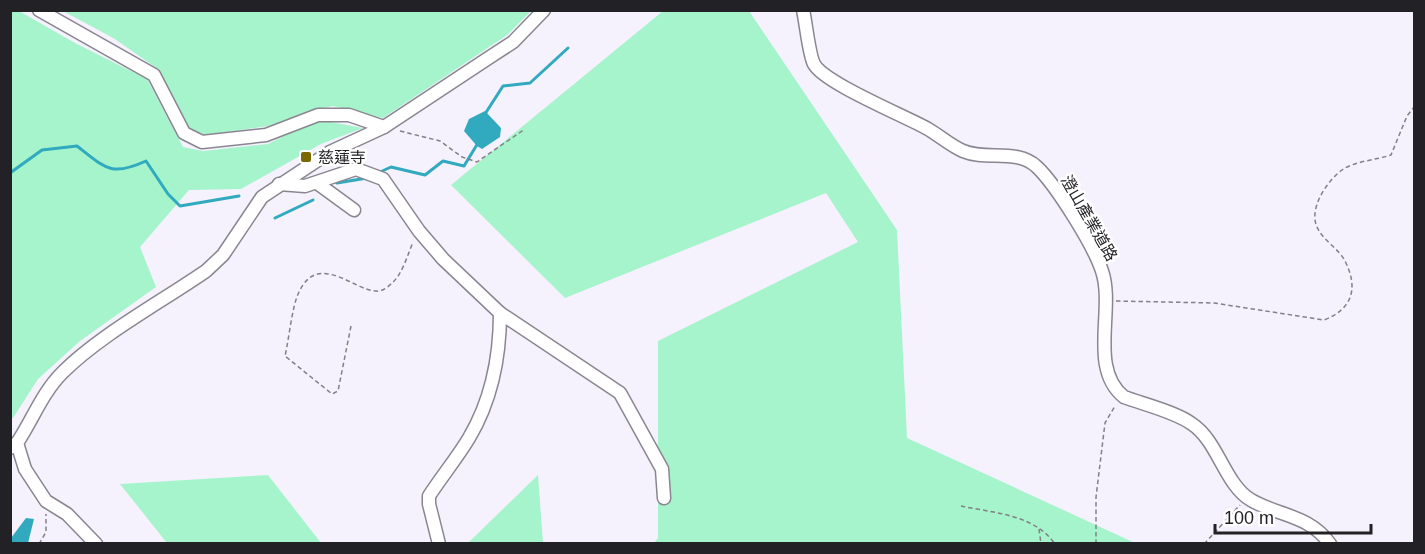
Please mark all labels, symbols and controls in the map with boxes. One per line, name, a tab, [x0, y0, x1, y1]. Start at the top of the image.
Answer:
place label: 慈蓮寺	[318, 149, 366, 166]
marker: 慈蓮寺	[299, 150, 313, 164]
street label: 澄山產業道路	[1058, 172, 1120, 264]
scale bar	[1215, 497, 1371, 535]
text: 100 m	[1224, 508, 1274, 528]

